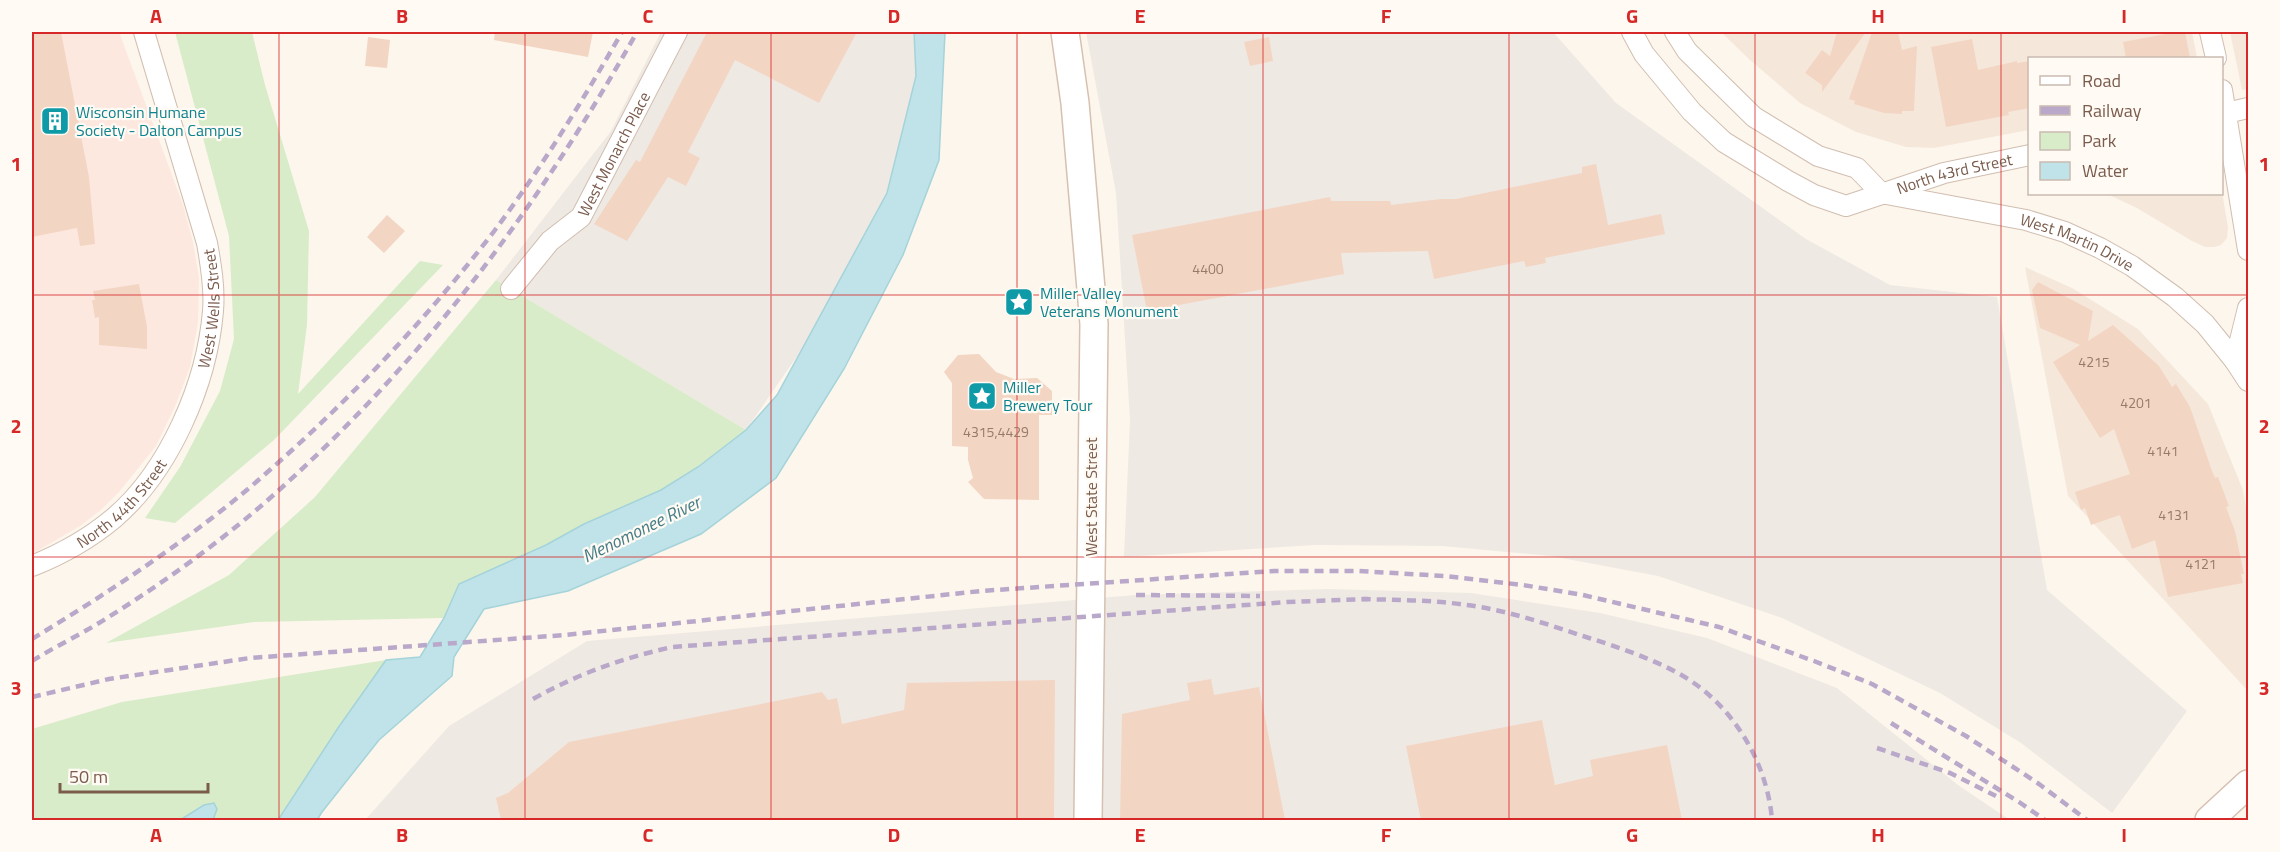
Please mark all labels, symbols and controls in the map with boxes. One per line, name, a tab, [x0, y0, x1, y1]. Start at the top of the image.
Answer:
text: A	[150, 0, 162, 31]
text: B	[396, 0, 408, 31]
text: C	[643, 0, 654, 31]
text: D	[888, 0, 900, 31]
text: E	[1134, 0, 1146, 31]
text: F	[1381, 0, 1392, 31]
text: G	[1626, 0, 1638, 31]
text: H	[1871, 0, 1885, 31]
text: I	[2121, 0, 2127, 31]
legend	[2028, 57, 2223, 195]
text: Road	[2082, 67, 2121, 94]
street label: West Monarch Place	[571, 87, 656, 221]
text: Railway	[2082, 97, 2142, 124]
place label: Wisconsin Humane Society - Dalton Campus	[76, 100, 242, 142]
building icon: Wisconsin Humane Society - Dalton Campus	[39, 105, 71, 137]
text: Park	[2082, 127, 2117, 154]
street label: North 43rd Street	[1893, 147, 2015, 200]
text: 1	[10, 148, 22, 179]
text: 1	[2258, 148, 2270, 179]
text: Water	[2082, 157, 2128, 184]
street label: West Martin Drive	[2017, 207, 2138, 277]
street label: West Wells Street	[191, 247, 226, 371]
house number: 4400	[1192, 258, 1224, 279]
place label: Miller Valley Veterans Monument	[1040, 281, 1179, 323]
place icon: Miller Valley Veterans Monument	[1003, 286, 1035, 318]
house number: 4215	[2078, 351, 2110, 372]
place label: Miller Brewery Tour	[1003, 375, 1093, 417]
place icon: Miller Brewery Tour	[966, 380, 998, 412]
house number: 4201	[2120, 392, 2152, 413]
text: 2	[10, 410, 22, 441]
text: 2	[2258, 410, 2270, 441]
house number: 4315,4429	[963, 421, 1029, 442]
street label: West State Street	[1079, 437, 1103, 557]
house number: 4141	[2147, 440, 2179, 461]
street label: North 44th Street	[72, 454, 173, 554]
water label: Menomonee River	[577, 488, 707, 569]
house number: 4131	[2158, 504, 2190, 525]
house number: 4121	[2185, 553, 2217, 574]
text: 3	[10, 672, 22, 703]
text: 3	[2258, 672, 2270, 703]
scale bar	[60, 756, 208, 794]
text: 50 m	[69, 763, 108, 790]
text: A	[150, 819, 162, 850]
text: B	[396, 819, 408, 850]
text: C	[643, 819, 654, 850]
text: D	[888, 819, 900, 850]
text: E	[1134, 819, 1146, 850]
text: F	[1381, 819, 1392, 850]
text: G	[1626, 819, 1638, 850]
text: H	[1871, 819, 1885, 850]
text: I	[2121, 819, 2127, 850]

